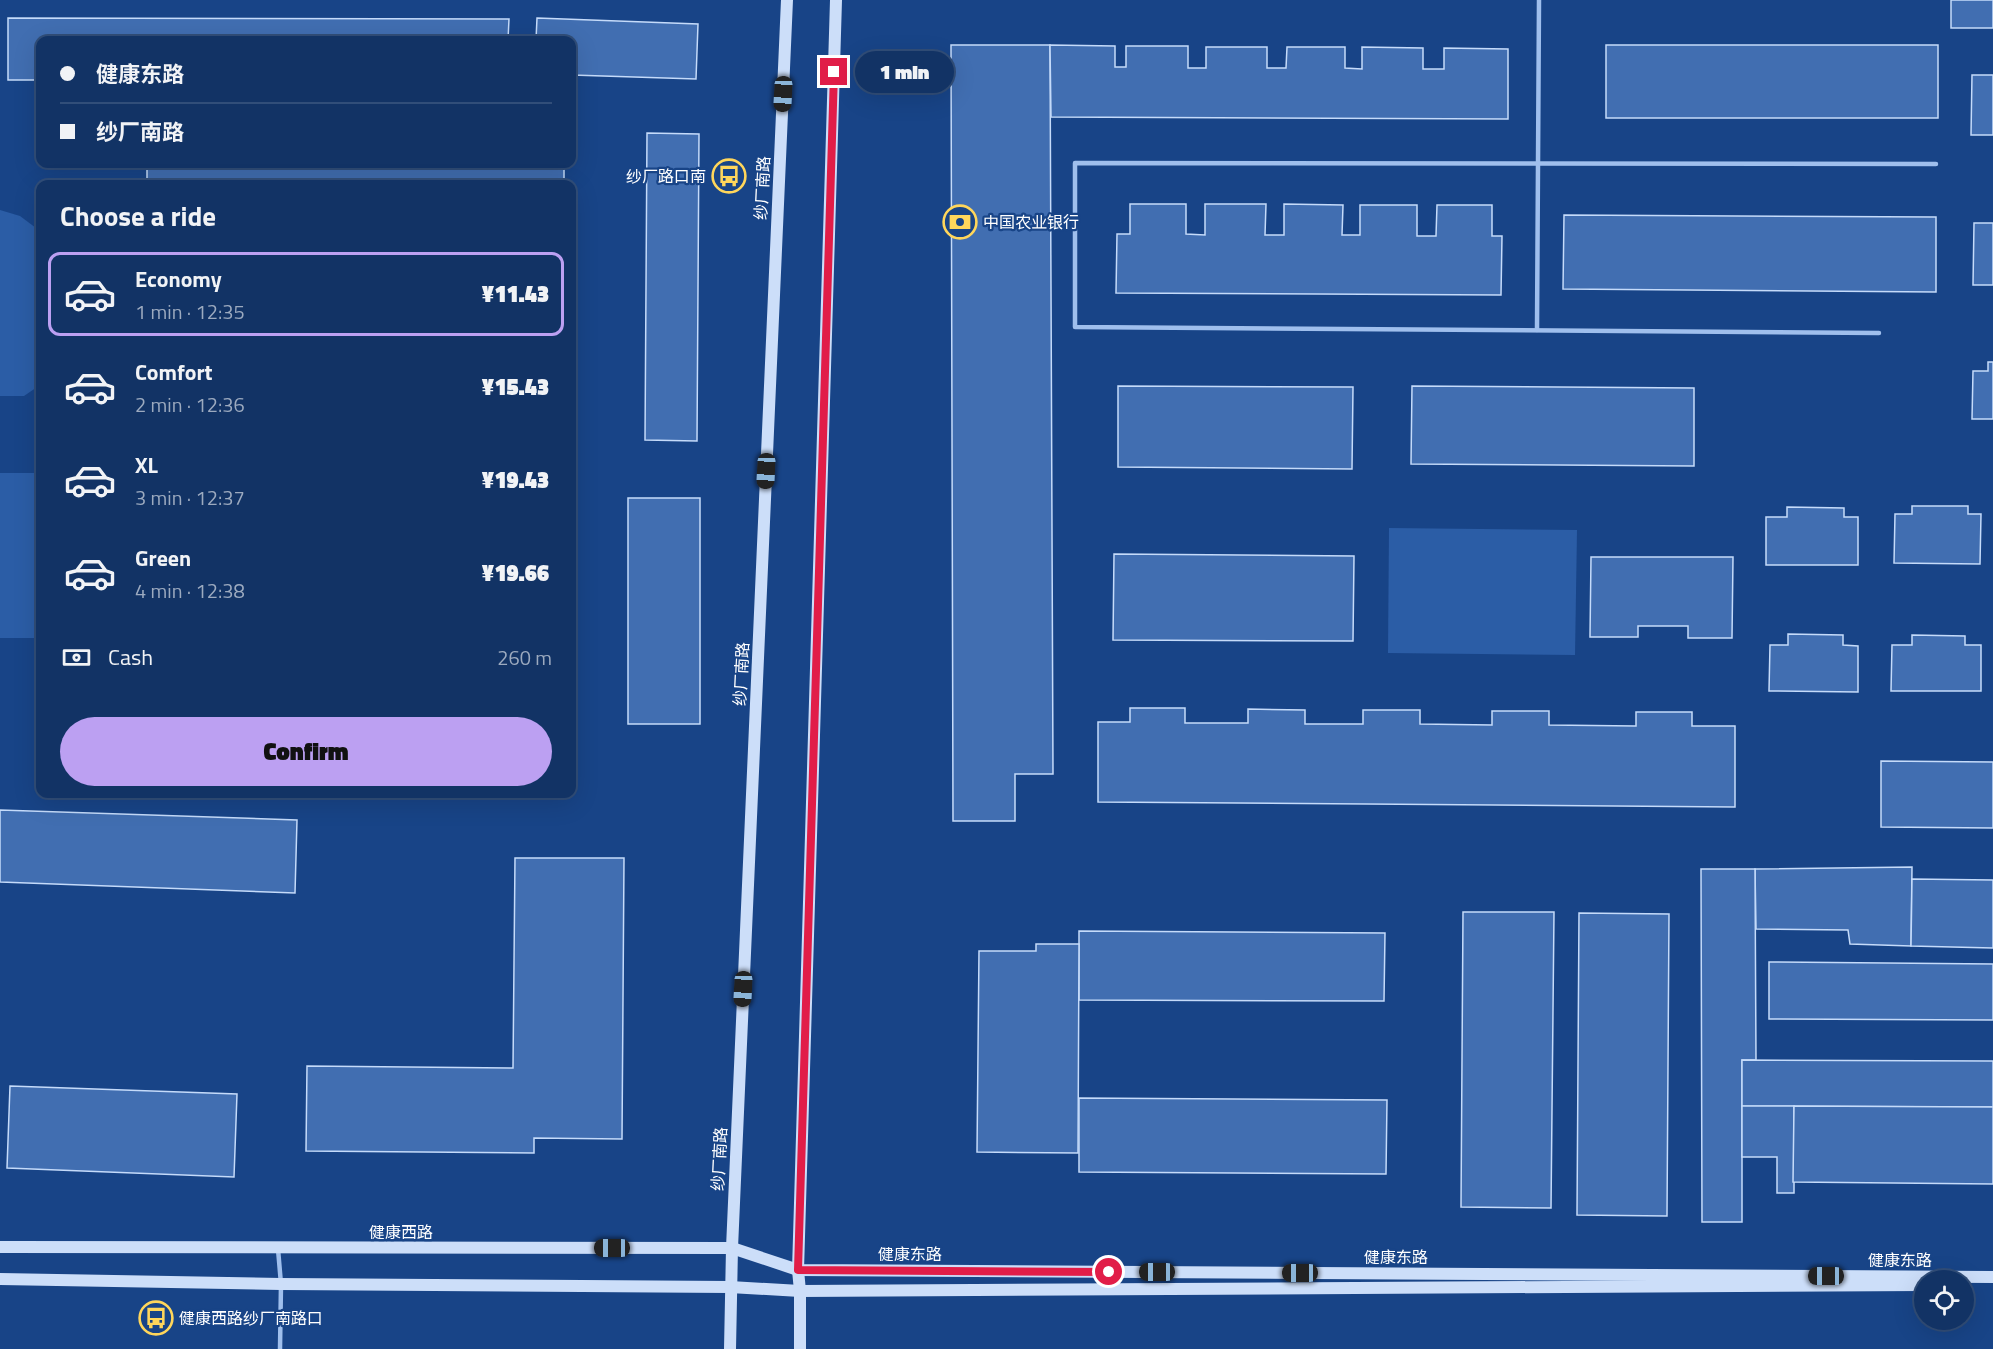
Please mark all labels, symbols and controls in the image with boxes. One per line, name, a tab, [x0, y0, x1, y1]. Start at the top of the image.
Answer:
callout: 1 min	[855, 51, 954, 93]
text: 1 min	[880, 56, 929, 87]
text: 健康东路	[96, 57, 184, 91]
route end	[820, 58, 847, 85]
car	[773, 76, 793, 112]
text: 纱厂南路	[96, 115, 184, 149]
street label: 纱厂南路	[748, 155, 776, 221]
bus stop icon: 纱厂路口南	[711, 158, 747, 194]
place label: 纱厂路口南	[626, 164, 706, 188]
text: Choose a ride	[60, 195, 216, 236]
bank icon: 中国农业银行	[942, 204, 978, 240]
place label: 中国农业银行	[983, 210, 1079, 234]
text: Economy	[135, 262, 222, 296]
icon: car	[63, 267, 117, 321]
text: ¥11.43	[482, 277, 549, 311]
text: 1 min · 12:35	[135, 296, 245, 327]
text: Comfort	[135, 355, 213, 389]
icon: car	[63, 360, 117, 414]
text: ¥15.43	[482, 370, 549, 404]
text: 2 min · 12:36	[135, 389, 245, 420]
text: XL	[135, 448, 158, 482]
icon: car	[63, 453, 117, 507]
car	[756, 453, 776, 489]
text: ¥19.43	[482, 463, 549, 497]
text: 3 min · 12:37	[135, 482, 245, 513]
text: Green	[135, 541, 191, 575]
icon: car	[63, 546, 117, 600]
text: ¥19.66	[482, 556, 549, 590]
text: 4 min · 12:38	[135, 575, 245, 606]
text: Cash	[108, 640, 153, 674]
icon: cash	[60, 641, 93, 674]
street label: 纱厂南路	[727, 641, 755, 707]
text: 260 m	[497, 642, 552, 673]
button: Confirm	[60, 717, 552, 786]
car	[733, 971, 753, 1007]
street label: 纱厂南路	[705, 1126, 733, 1192]
street label: 健康西路	[369, 1220, 433, 1244]
car	[594, 1239, 630, 1257]
street label: 健康东路	[878, 1242, 942, 1266]
street label: 健康东路	[1364, 1245, 1428, 1269]
street label: 健康东路	[1868, 1248, 1932, 1272]
route start	[1095, 1258, 1122, 1285]
car	[1139, 1263, 1175, 1281]
car	[1282, 1264, 1318, 1282]
car	[1808, 1267, 1844, 1285]
map controls	[1914, 1270, 1974, 1330]
button: locate	[1914, 1270, 1974, 1330]
bus stop icon: 健康西路纱厂南路口	[138, 1300, 174, 1336]
place label: 健康西路纱厂南路口	[179, 1306, 323, 1330]

